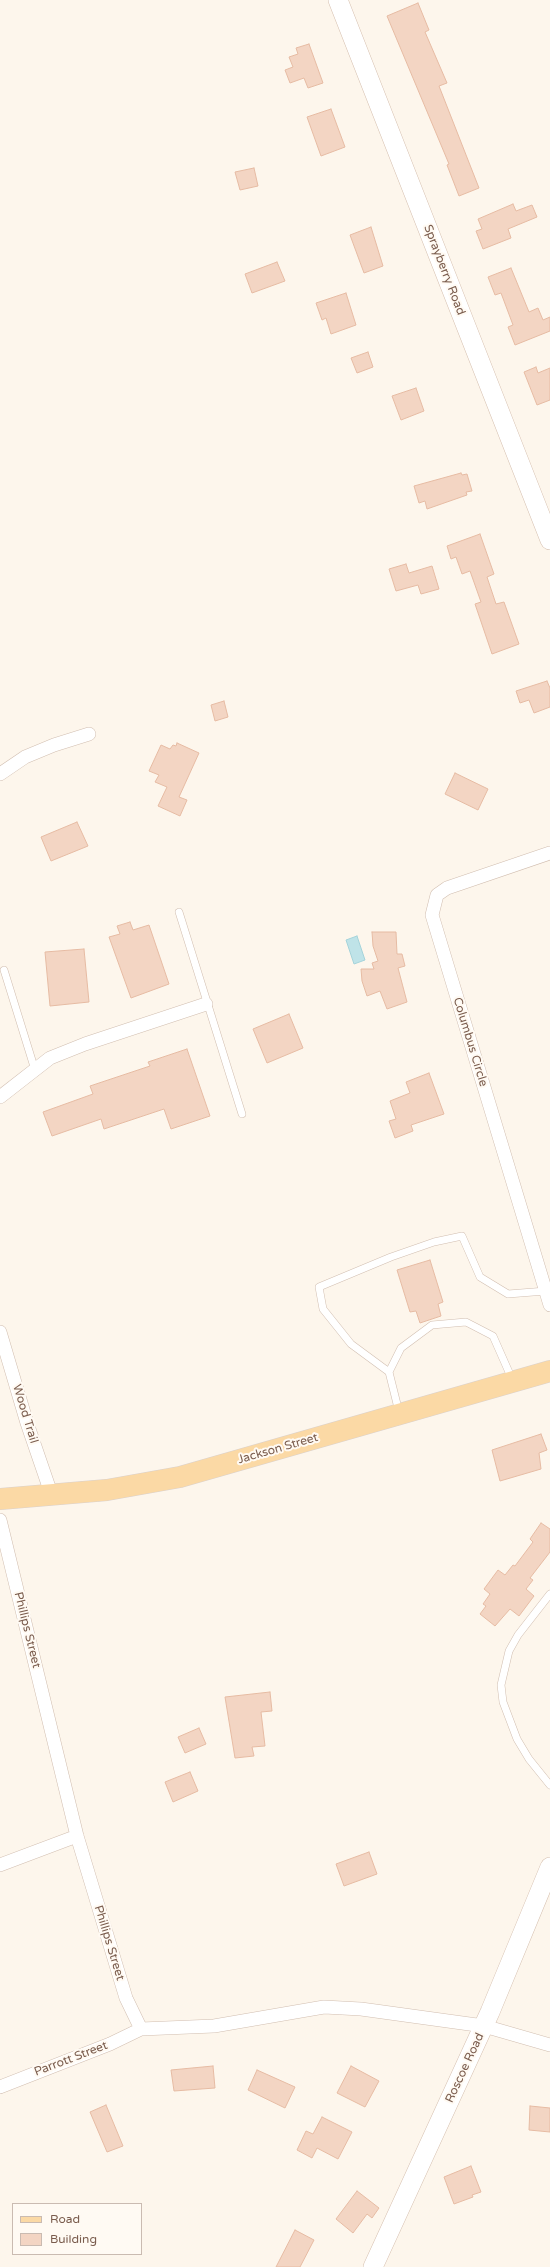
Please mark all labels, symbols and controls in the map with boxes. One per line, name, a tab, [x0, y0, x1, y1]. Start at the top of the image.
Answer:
street label: Sprayberry Road	[420, 223, 468, 317]
street label: Columbus Circle	[450, 996, 490, 1088]
street label: Wood Trail	[9, 1383, 41, 1445]
street label: Jackson Street	[236, 1431, 320, 1467]
street label: Phillips Street	[11, 1590, 43, 1670]
street label: Phillips Street	[91, 1904, 127, 1982]
street label: Roscoe Road	[443, 2031, 487, 2105]
street label: Parrott Street	[32, 2038, 110, 2080]
legend	[12, 2203, 142, 2255]
text: Road	[50, 2212, 80, 2226]
text: Building	[50, 2232, 97, 2246]

